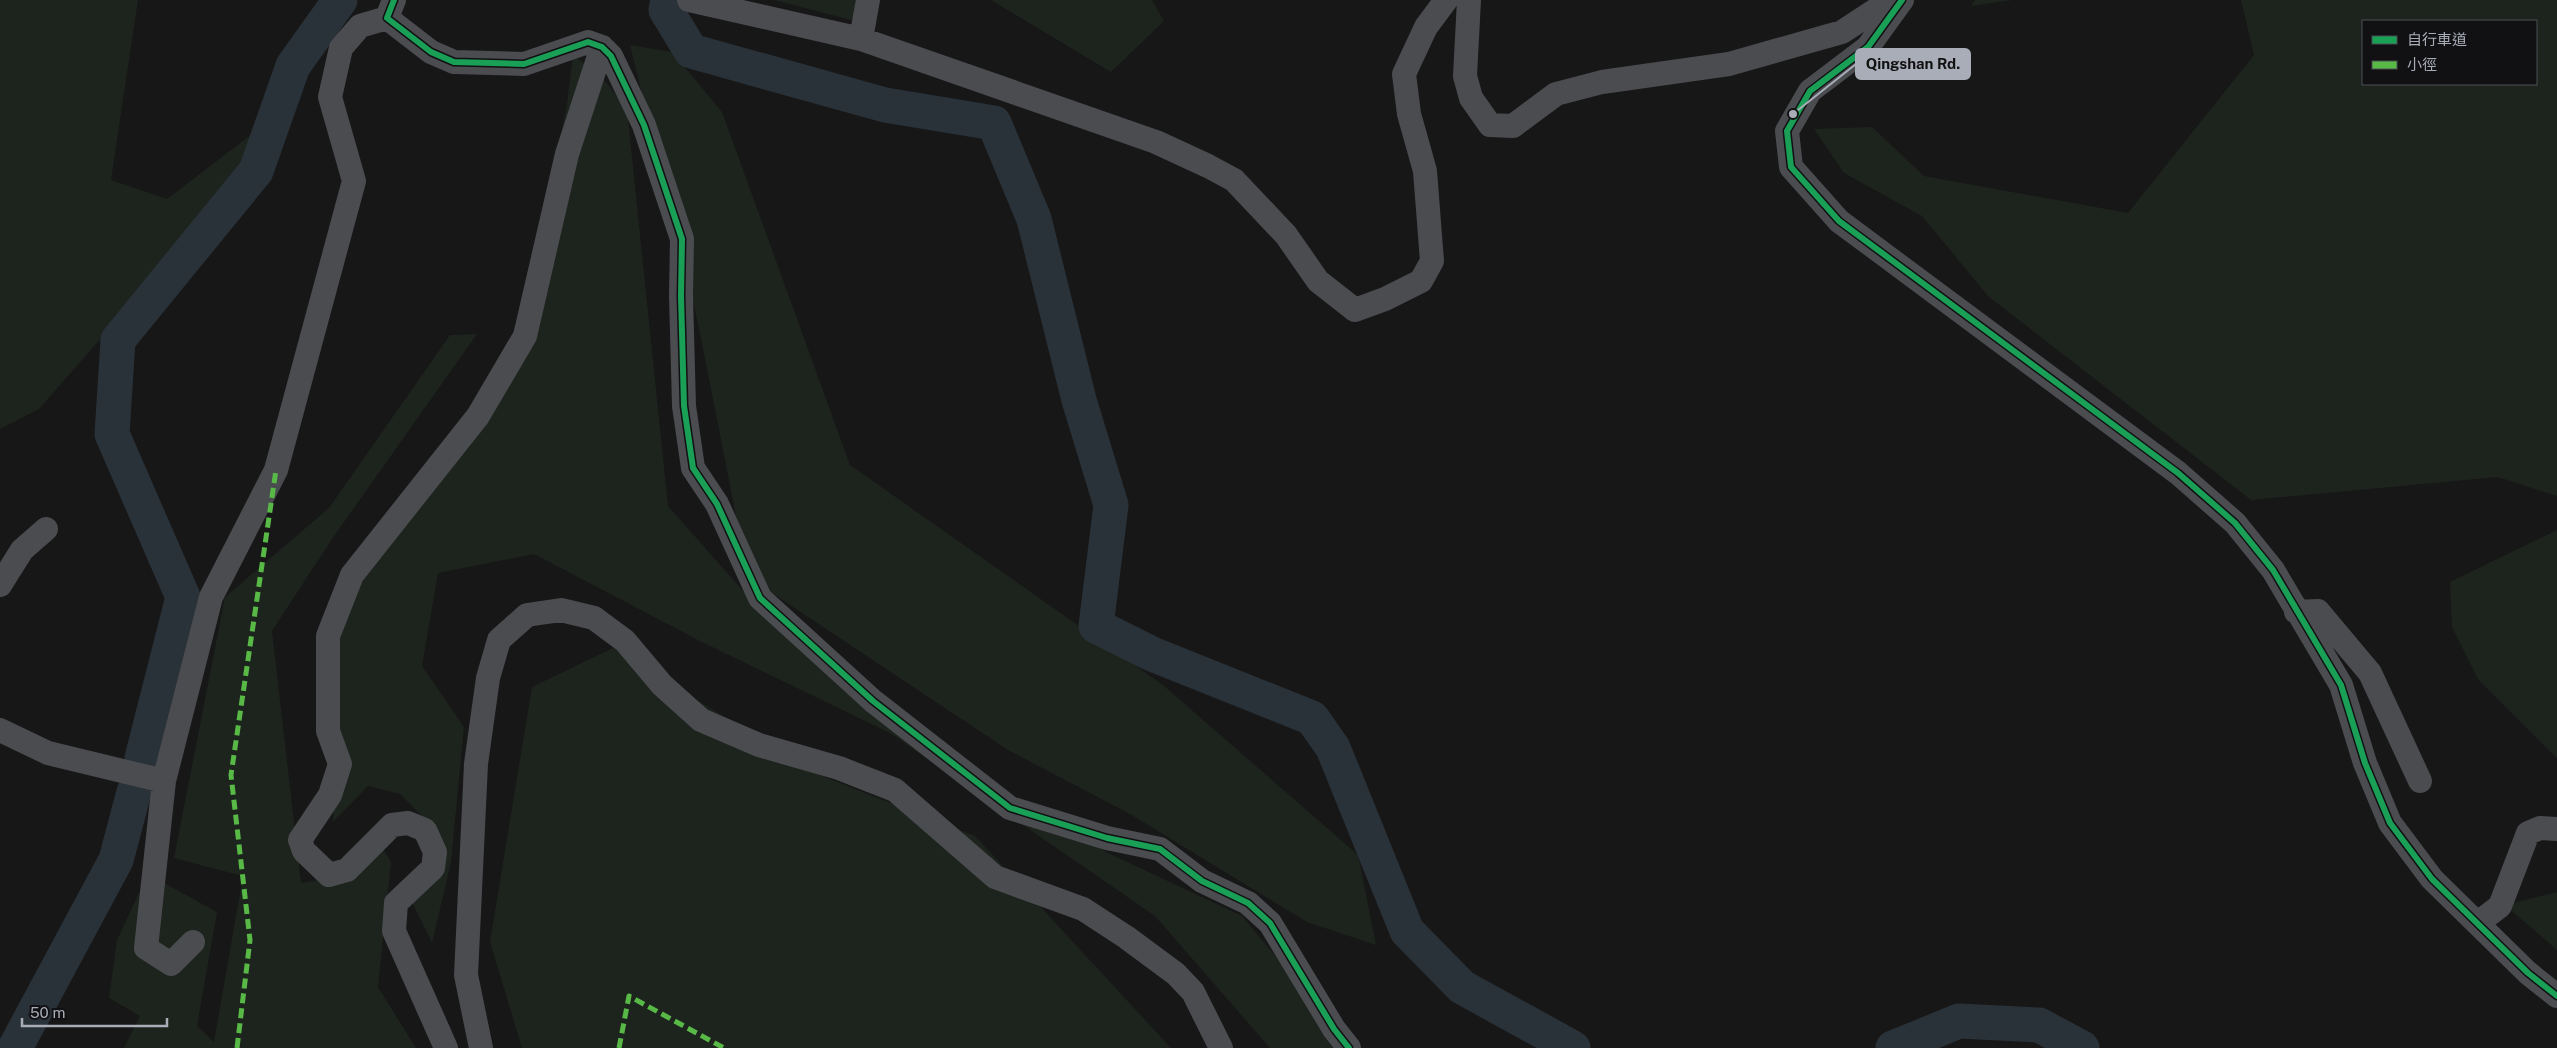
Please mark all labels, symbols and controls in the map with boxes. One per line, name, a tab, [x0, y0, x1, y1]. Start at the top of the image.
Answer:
legend	[2362, 20, 2537, 85]
text: 自行車道	[2407, 31, 2467, 48]
callout: Qingshan Rd.	[1856, 49, 1970, 79]
text: Qingshan Rd.	[1866, 55, 1960, 72]
text: 小徑	[2407, 56, 2437, 73]
scale bar	[22, 996, 168, 1028]
text: 50 m	[30, 1004, 65, 1021]

